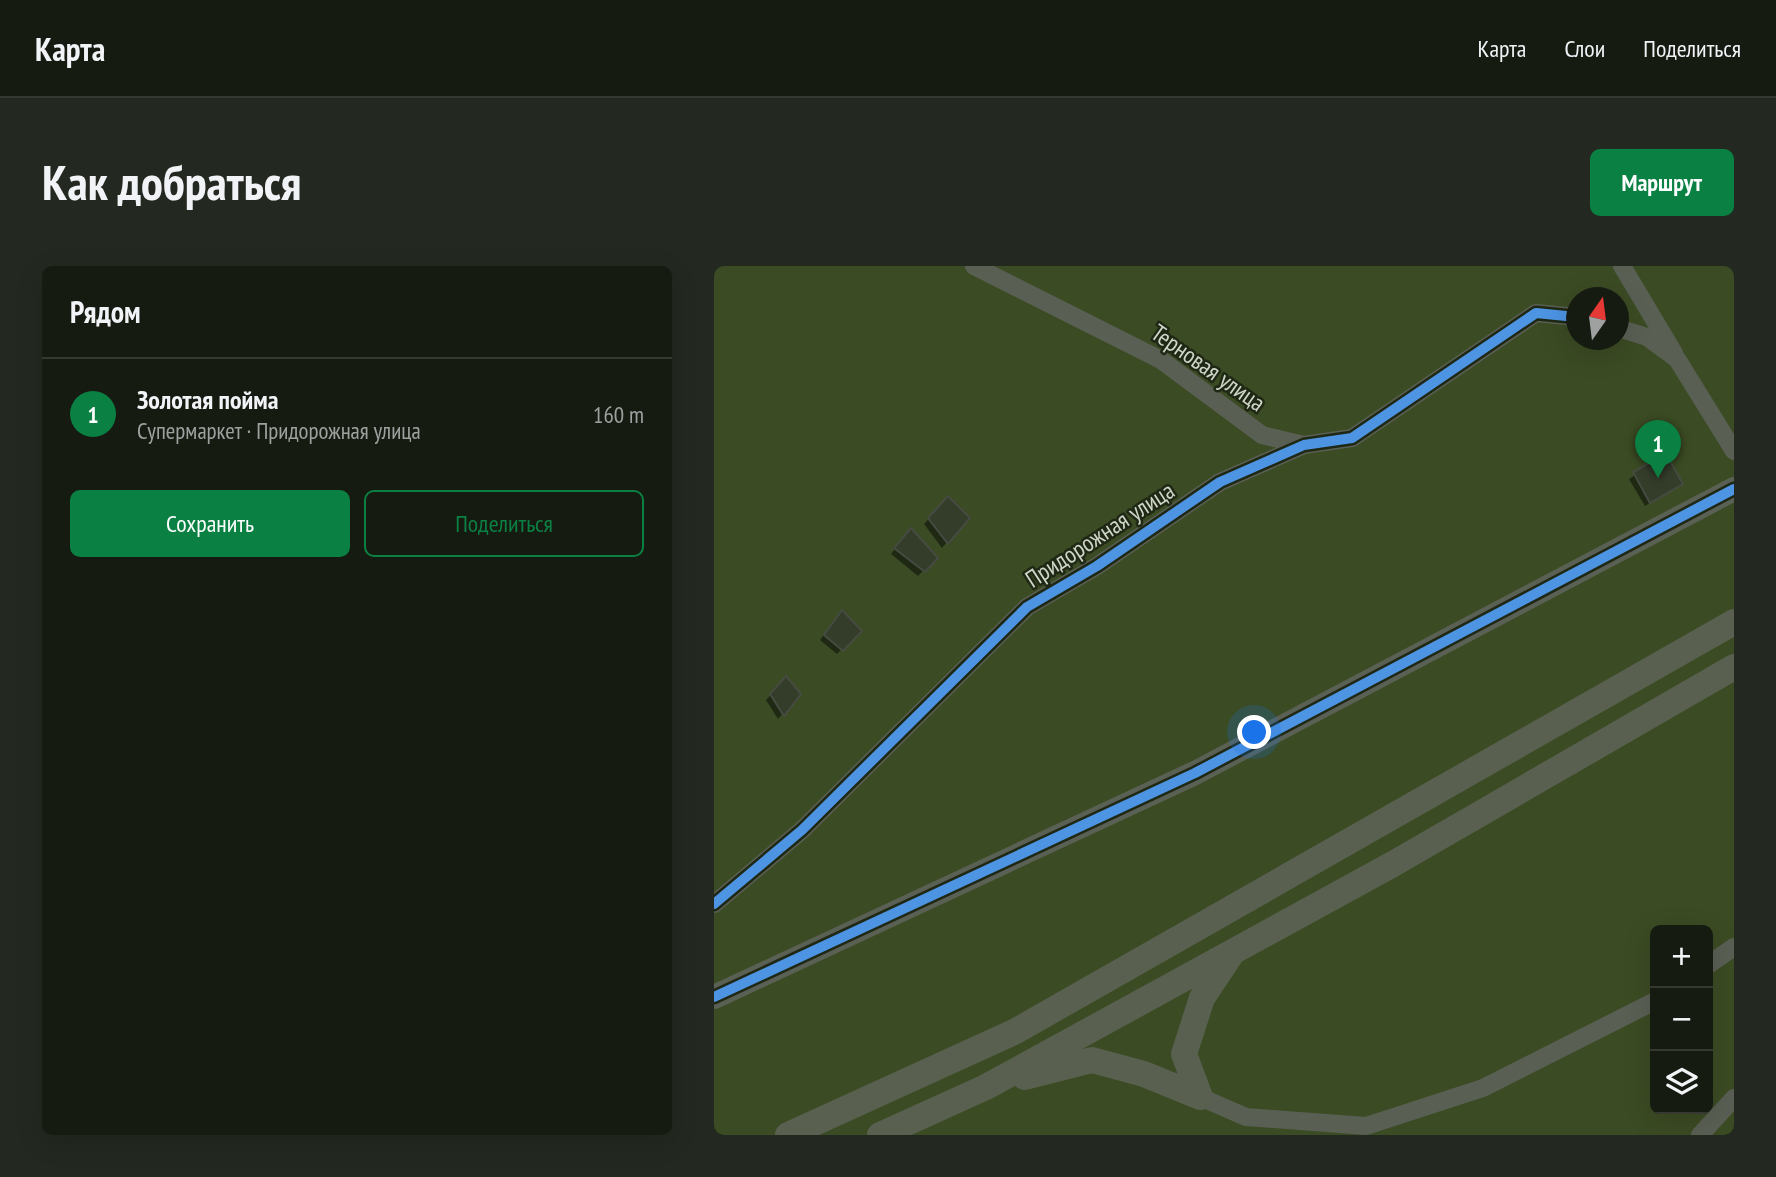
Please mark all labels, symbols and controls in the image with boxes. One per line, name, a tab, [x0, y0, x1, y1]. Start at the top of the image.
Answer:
text: Карта	[35, 27, 105, 70]
text: Карта	[1478, 33, 1526, 64]
text: Слои	[1564, 33, 1605, 64]
text: Поделиться	[1643, 33, 1741, 64]
button: Маршрут	[1590, 149, 1734, 216]
text: Как добраться	[42, 150, 301, 214]
north arrow	[1566, 287, 1629, 350]
text: Рядом	[70, 292, 141, 331]
street label: Терновая улица	[1145, 317, 1271, 418]
text: Золотая пойма	[137, 383, 278, 416]
text: 1	[88, 400, 99, 429]
text: 160 m	[593, 400, 644, 429]
text: Супермаркет · Придорожная улица	[137, 416, 421, 445]
pin: 1	[1635, 420, 1681, 478]
street label: Придорожная улица	[1019, 475, 1180, 594]
button: Сохранить	[70, 490, 350, 557]
button: Поделиться	[364, 490, 644, 557]
your location	[1237, 715, 1271, 749]
map controls	[1650, 925, 1713, 1114]
button: +	[1650, 925, 1713, 988]
button: −	[1650, 988, 1713, 1051]
button: layers	[1650, 1051, 1713, 1114]

